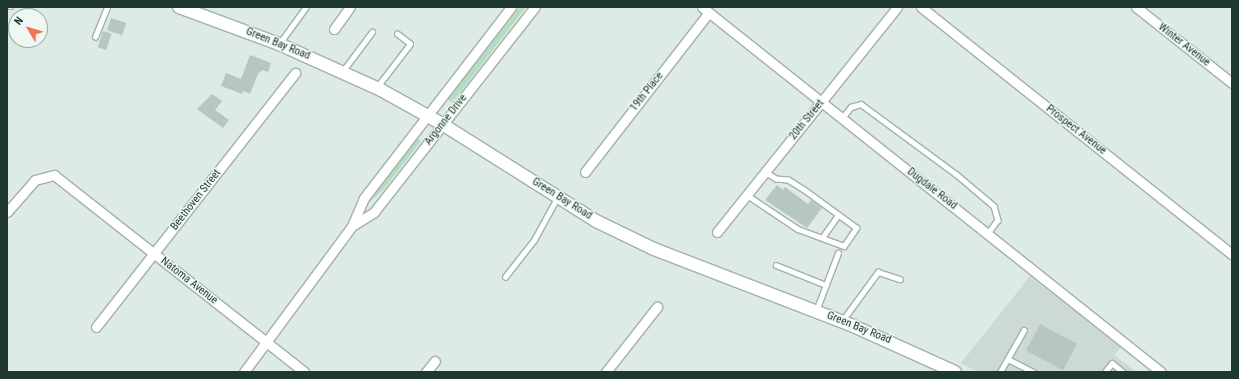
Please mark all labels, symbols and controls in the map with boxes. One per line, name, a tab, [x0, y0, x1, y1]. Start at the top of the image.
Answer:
north arrow	[8, 8, 48, 48]
text: N	[12, 14, 26, 28]
street label: Winter Avenue	[1155, 21, 1213, 69]
street label: Green Bay Road	[244, 25, 312, 63]
street label: 19th Place	[628, 70, 666, 114]
street label: Argonne Drive	[422, 92, 470, 148]
street label: 20th Street	[787, 97, 827, 143]
street label: Prospect Avenue	[1043, 102, 1109, 158]
street label: Dugdale Road	[904, 165, 960, 213]
street label: Beethoven Street	[168, 167, 224, 233]
street label: Green Bay Road	[530, 175, 594, 223]
street label: Natoma Avenue	[158, 255, 220, 307]
street label: Green Bay Road	[825, 309, 893, 347]

